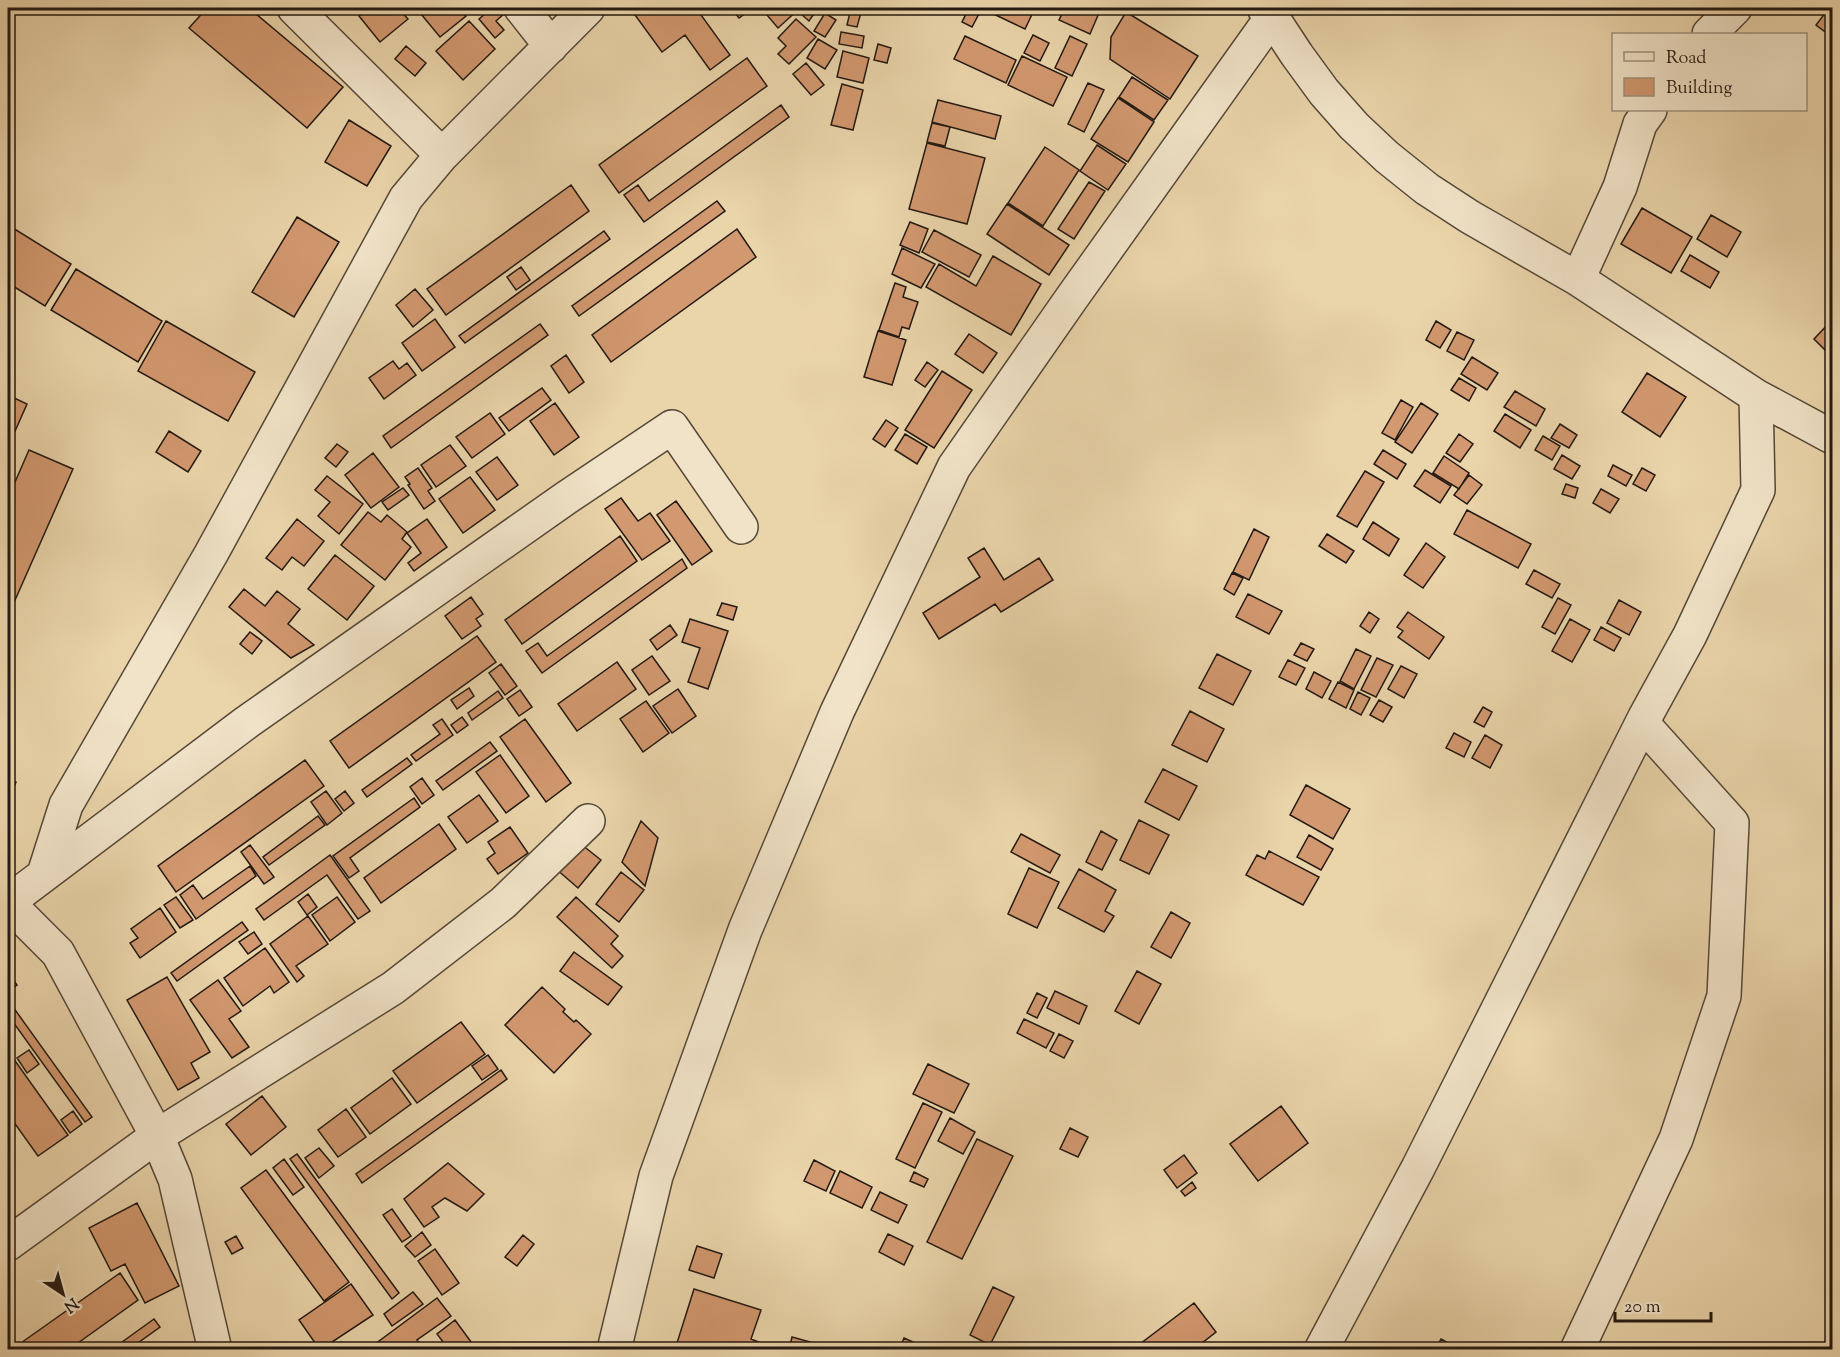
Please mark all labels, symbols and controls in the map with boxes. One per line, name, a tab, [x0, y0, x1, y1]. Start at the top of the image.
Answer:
legend	[1612, 33, 1807, 111]
text: Road	[1666, 46, 1706, 72]
text: Building	[1666, 76, 1732, 102]
north arrow	[33, 1264, 93, 1324]
scale bar	[1615, 1285, 1711, 1323]
text: N	[58, 1291, 82, 1317]
text: 20 m	[1624, 1295, 1661, 1321]

